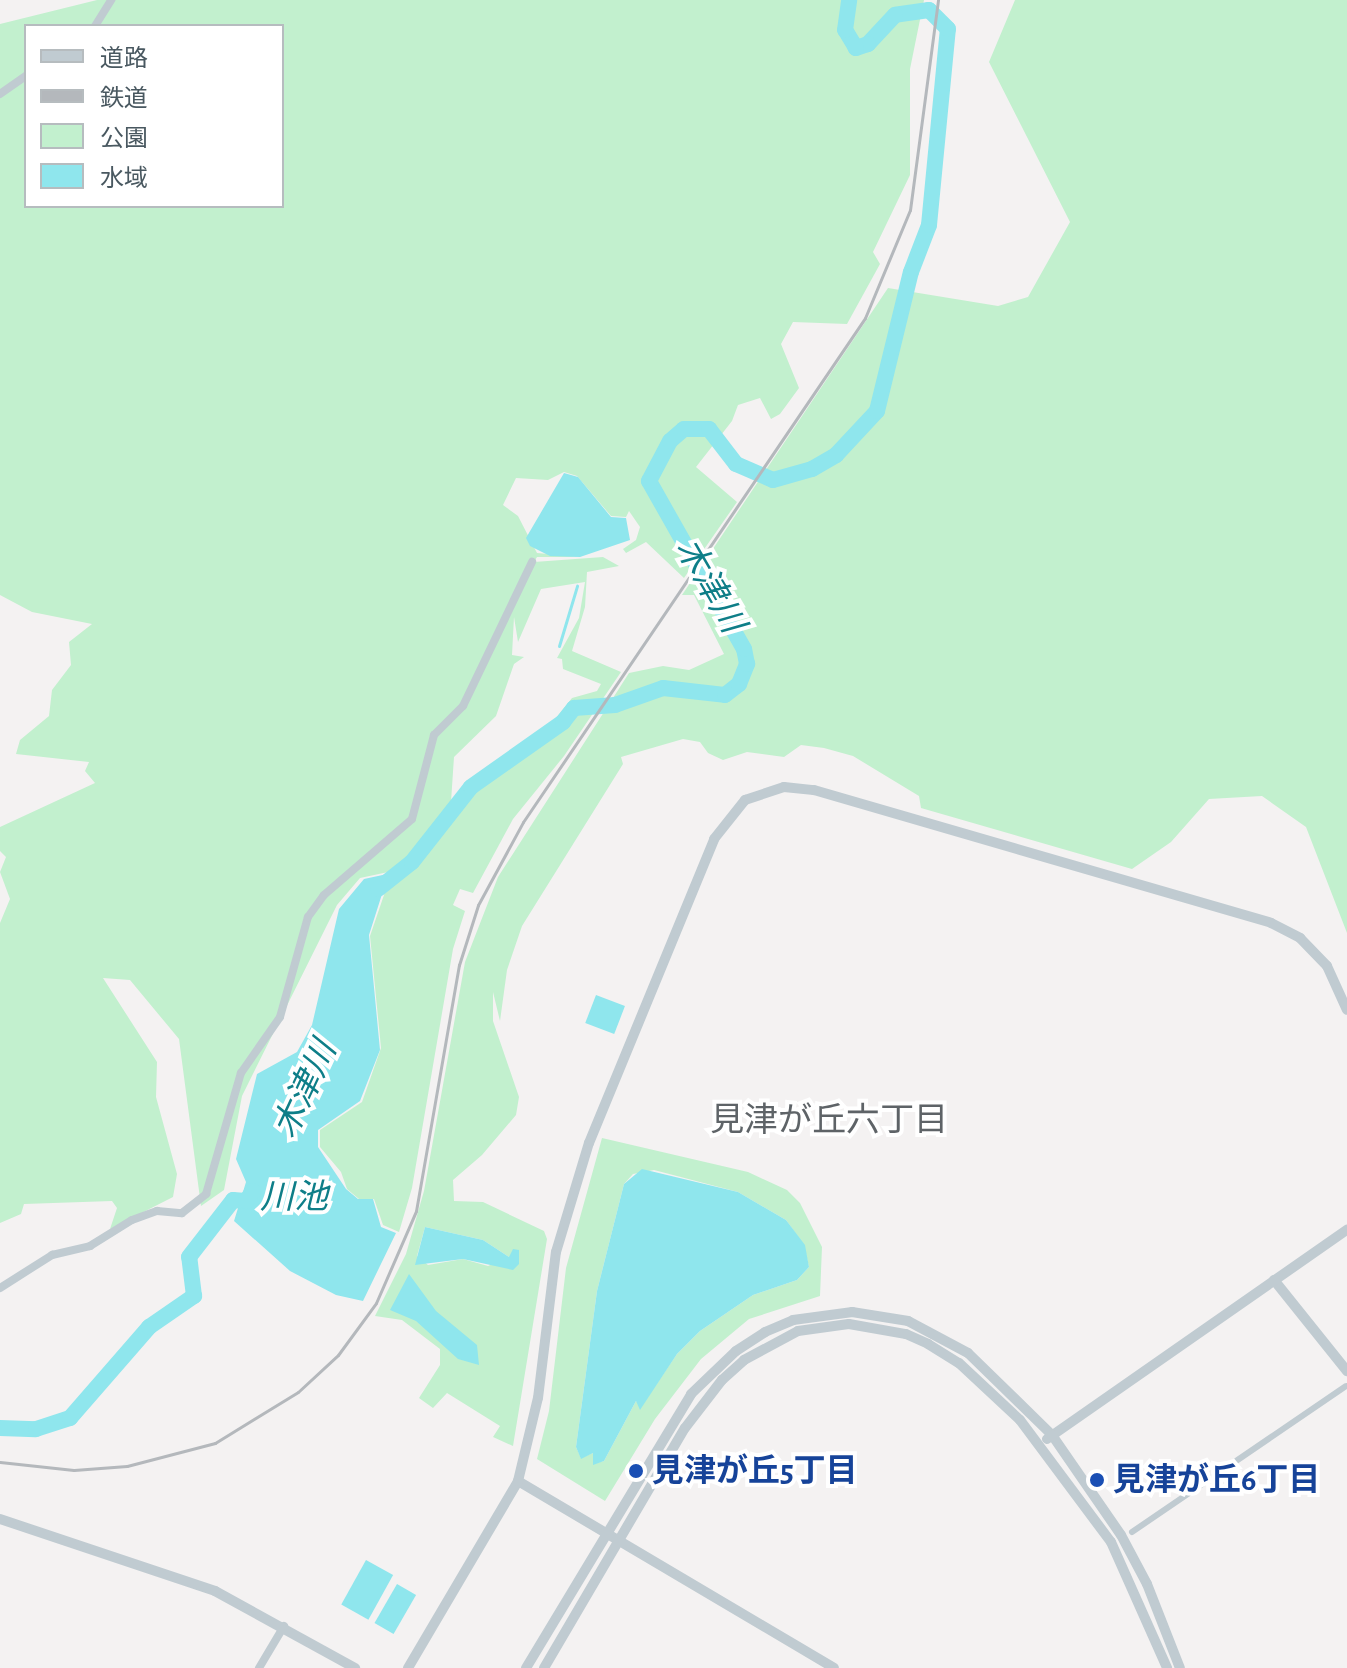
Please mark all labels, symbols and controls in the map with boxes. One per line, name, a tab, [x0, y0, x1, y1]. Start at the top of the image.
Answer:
legend	[24, 24, 284, 208]
text: 道路	[100, 47, 148, 71]
text: 鉄道	[100, 87, 148, 111]
text: 公園	[100, 127, 148, 151]
text: 水域	[100, 167, 148, 191]
water label: 木津川	[666, 532, 752, 640]
water label: 木津川	[266, 1035, 346, 1145]
district label: 見津が丘六丁目	[710, 1102, 948, 1142]
water label: 川池	[260, 1179, 328, 1219]
place label: 見津が丘5丁目	[652, 1452, 858, 1490]
place label: 見津が丘6丁目	[1113, 1461, 1320, 1499]
marker: 見津が丘5丁目	[627, 1462, 645, 1480]
marker: 見津が丘6丁目	[1088, 1471, 1106, 1489]

